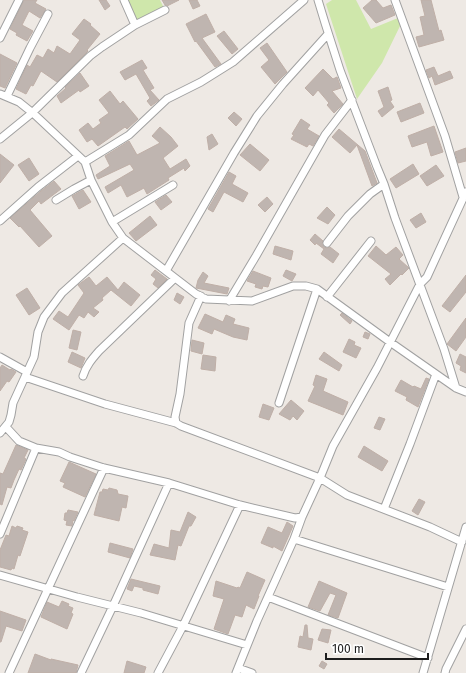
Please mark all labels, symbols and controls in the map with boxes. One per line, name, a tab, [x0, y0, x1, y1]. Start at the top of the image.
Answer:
scale bar	[326, 635, 428, 661]
text: 100 m	[332, 642, 364, 656]

